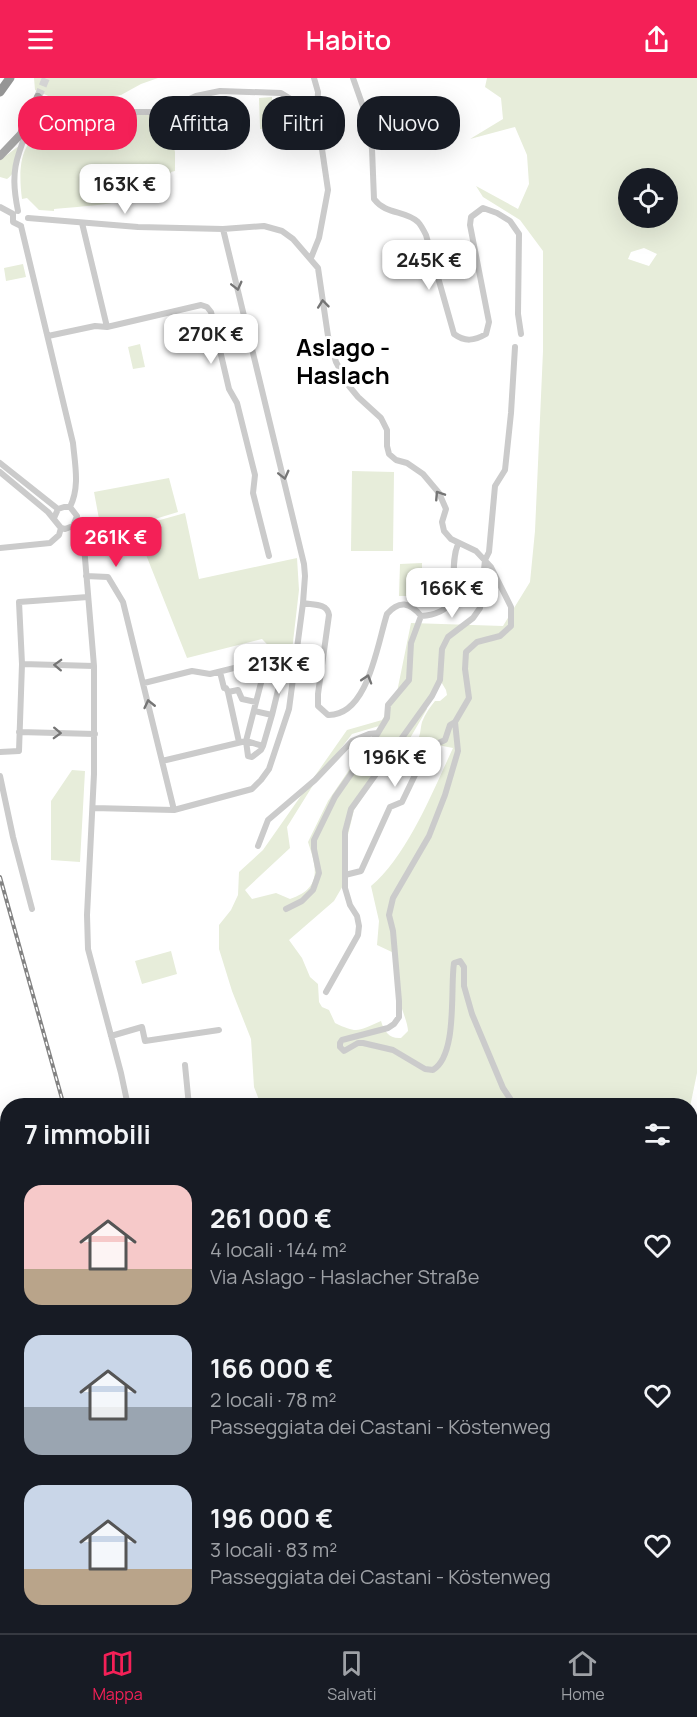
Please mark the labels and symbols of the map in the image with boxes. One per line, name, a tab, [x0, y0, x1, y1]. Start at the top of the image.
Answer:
pin: 163K €	[76, 164, 174, 215]
pin: 245K €	[380, 240, 478, 291]
one-way arrow	[230, 281, 243, 291]
one-way arrow	[317, 299, 330, 308]
pin: 270K €	[162, 314, 260, 365]
district label: Aslago - Haslach	[296, 330, 390, 391]
one-way arrow	[276, 470, 289, 480]
one-way arrow	[435, 491, 446, 502]
pin: 261K €	[67, 517, 165, 568]
pin: 166K €	[403, 568, 501, 619]
pin: 213K €	[230, 644, 328, 695]
one-way arrow	[54, 659, 63, 672]
one-way arrow	[360, 674, 372, 685]
one-way arrow	[143, 700, 156, 710]
one-way arrow	[52, 726, 61, 739]
pin: 196K €	[346, 737, 444, 788]

